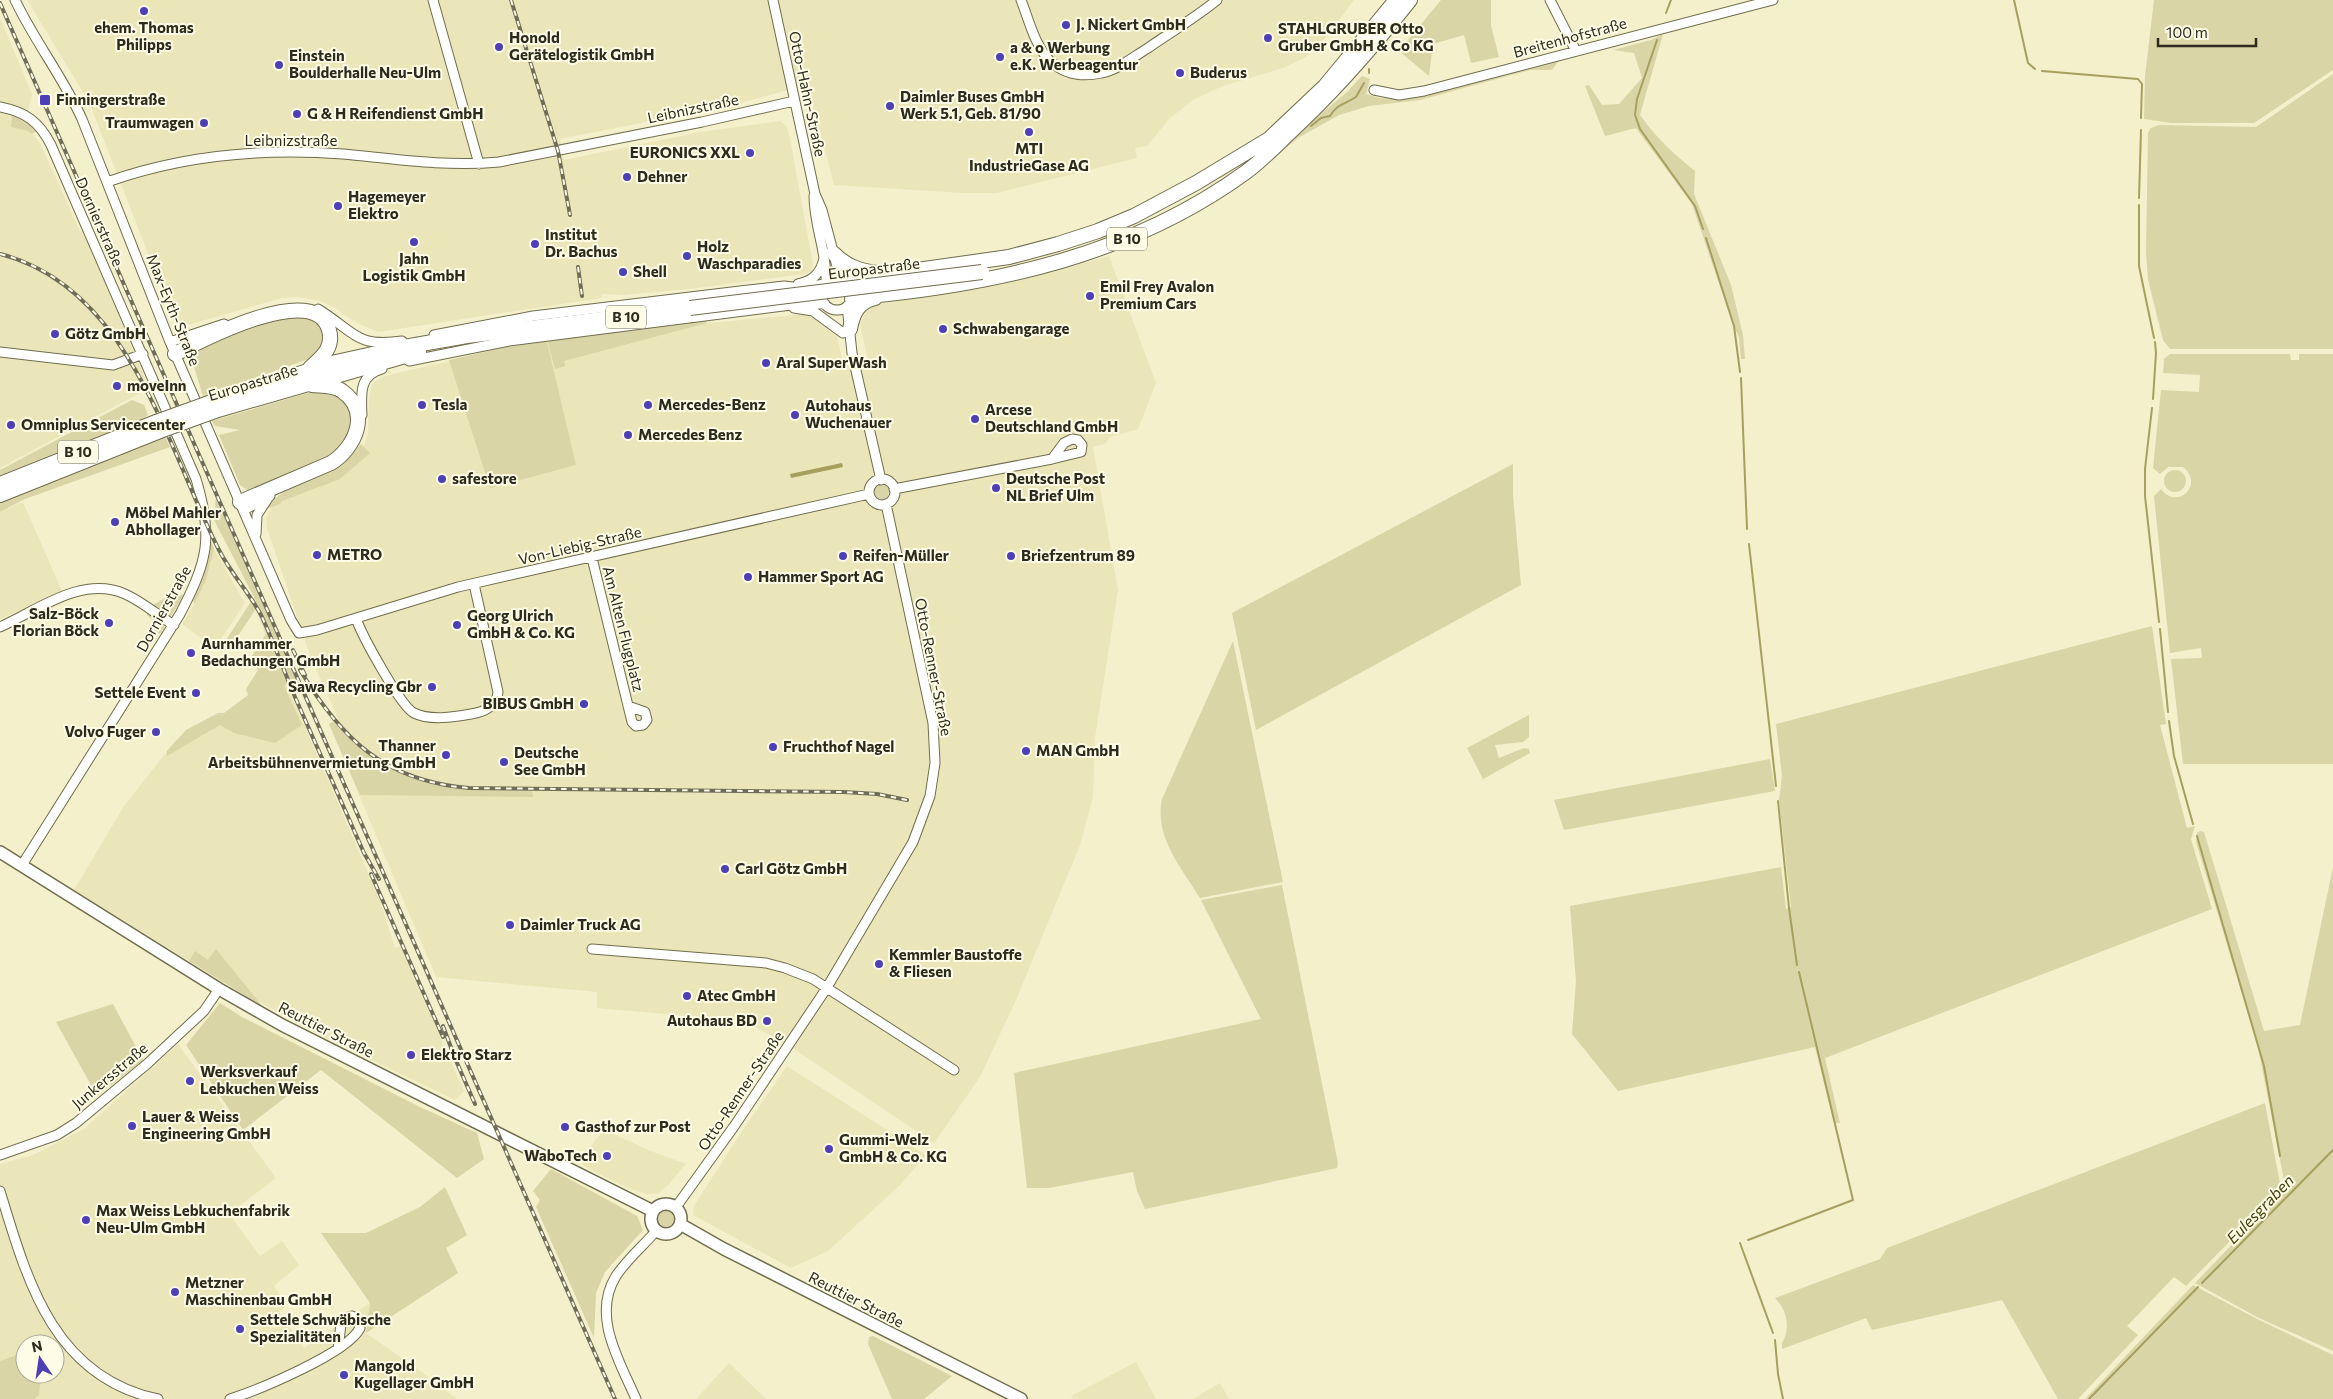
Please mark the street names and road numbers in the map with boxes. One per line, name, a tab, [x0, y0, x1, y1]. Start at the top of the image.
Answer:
street label: Breitenhofstraße	[1511, 13, 1628, 61]
street label: Otto-Hahn-Straße	[786, 29, 830, 158]
street label: Leibnizstraße	[646, 90, 740, 126]
street label: Leibnizstraße	[245, 131, 337, 149]
street label: Dornierstraße	[72, 174, 128, 269]
road number: B 10	[1107, 228, 1147, 250]
street label: Max-Eyth-Straße	[143, 251, 205, 368]
street label: Europastraße	[827, 253, 921, 283]
road number: B 10	[606, 306, 646, 328]
street label: Europastraße	[206, 360, 300, 404]
road number: B 10	[58, 441, 98, 464]
street label: Von-Liebig-Straße	[516, 522, 643, 568]
street label: Dornierstraße	[132, 562, 194, 655]
street label: Am Alten Flugplatz	[600, 564, 648, 693]
street label: Otto-Renner-Straße	[912, 596, 956, 737]
street label: Reuttier Straße	[276, 997, 377, 1061]
street label: Otto-Renner-Straße	[694, 1027, 787, 1154]
street label: Junkersstraße	[68, 1038, 151, 1112]
street label: Reuttier Straße	[806, 1267, 907, 1331]

